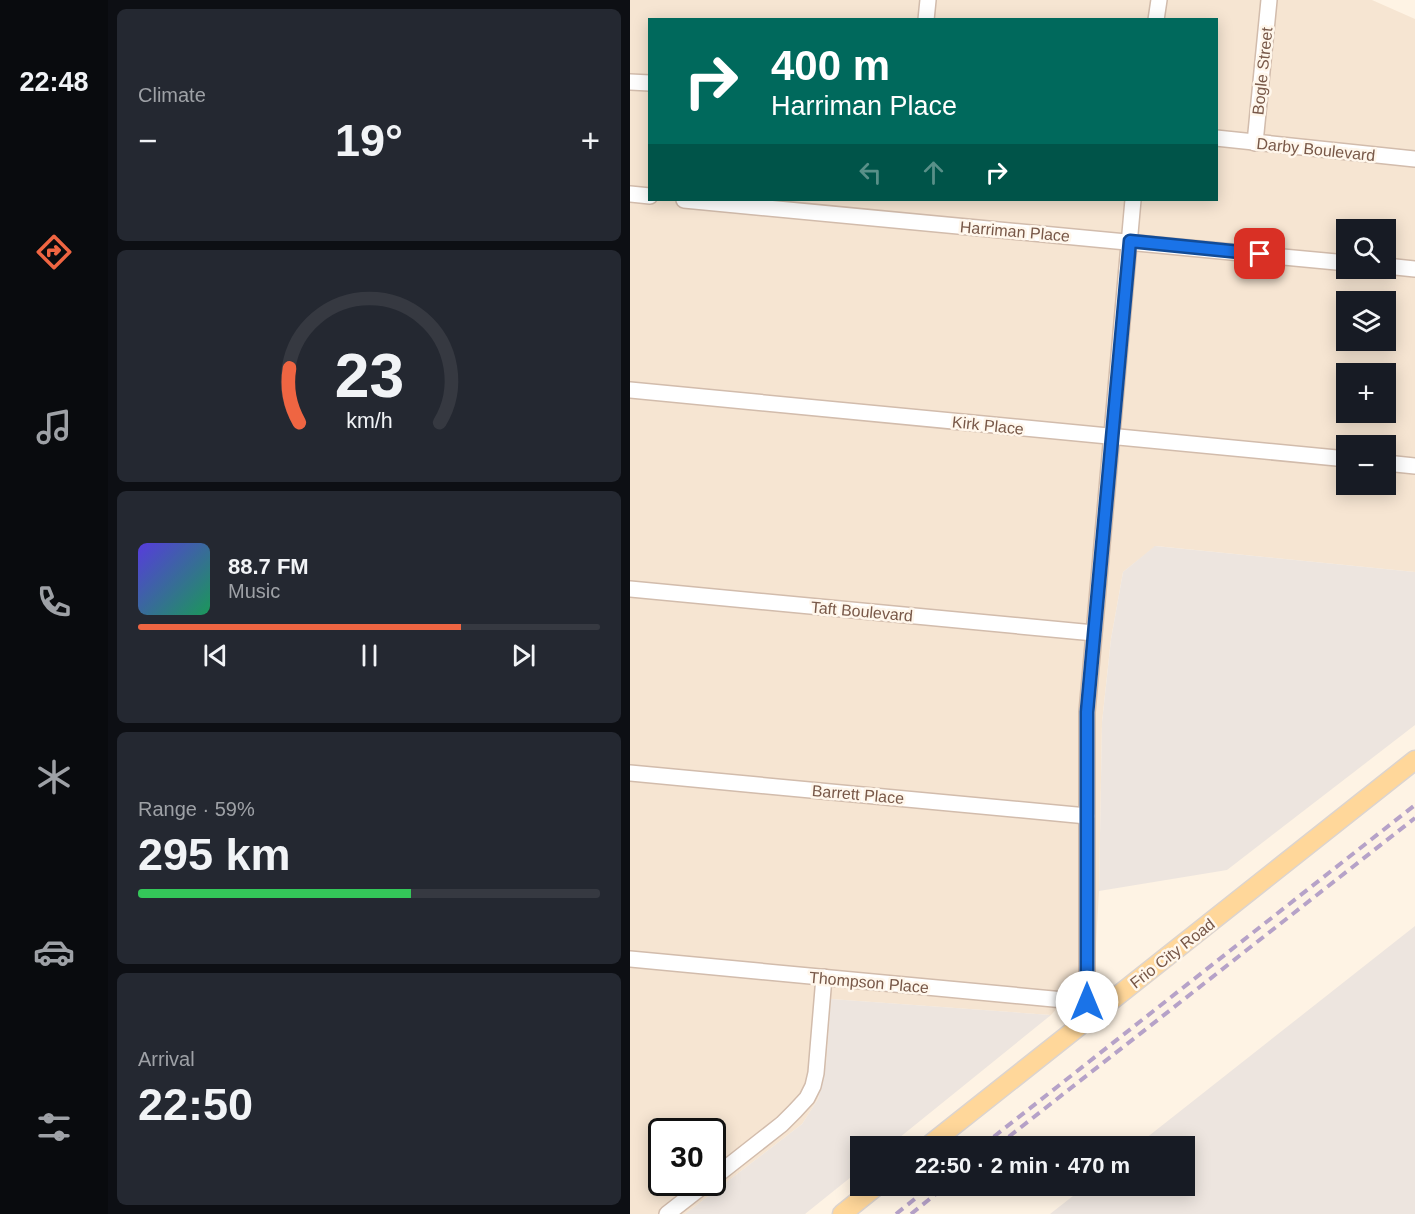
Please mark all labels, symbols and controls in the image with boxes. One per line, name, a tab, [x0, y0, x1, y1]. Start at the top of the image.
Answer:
street label: Bogle Street	[1249, 26, 1276, 116]
icon: right	[672, 42, 750, 120]
text: 400 m	[771, 42, 890, 89]
text: 22:48	[19, 67, 89, 97]
text: Climate	[138, 84, 206, 106]
text: Harriman Place	[771, 91, 957, 121]
text: 19°	[335, 115, 403, 166]
text: −	[138, 122, 157, 159]
text: +	[581, 122, 600, 159]
street label: Darby Boulevard	[1256, 135, 1376, 164]
icon: left	[854, 156, 887, 189]
icon: ahead	[917, 156, 950, 189]
icon: right	[980, 156, 1013, 189]
street label: Harriman Place	[959, 218, 1071, 245]
map controls	[1336, 219, 1396, 495]
button: search	[1336, 219, 1396, 279]
pin	[1234, 228, 1285, 279]
icon: directions	[33, 231, 75, 273]
icon: arrive	[1243, 237, 1276, 270]
button: layers	[1336, 291, 1396, 351]
text: 23	[334, 341, 404, 410]
button: +	[1336, 363, 1396, 423]
icon: music	[33, 406, 75, 448]
text: km/h	[346, 409, 392, 433]
street label: Kirk Place	[951, 413, 1025, 438]
button: −	[1336, 435, 1396, 495]
text: 88.7 FM	[228, 554, 309, 579]
text: Music	[228, 580, 280, 602]
icon: phone	[33, 581, 75, 623]
street label: Taft Boulevard	[810, 599, 914, 624]
icon: previous	[199, 639, 232, 672]
icon: pause	[353, 639, 386, 672]
icon: next	[507, 639, 540, 672]
icon: climate	[33, 756, 75, 798]
street label: Barrett Place	[811, 782, 905, 807]
text: Range · 59%	[138, 798, 255, 820]
text: 295 km	[138, 829, 291, 880]
street label: Frio City Road	[1127, 915, 1218, 992]
icon: car	[33, 931, 75, 973]
street label: Thompson Place	[808, 969, 930, 996]
position arrow	[1055, 970, 1119, 1034]
text: Arrival	[138, 1048, 195, 1070]
text: 22:50	[138, 1079, 253, 1130]
icon: filters	[33, 1106, 75, 1148]
speed limit sign: 30	[648, 1118, 726, 1196]
text: 22:50 · 2 min · 470 m	[915, 1153, 1130, 1178]

